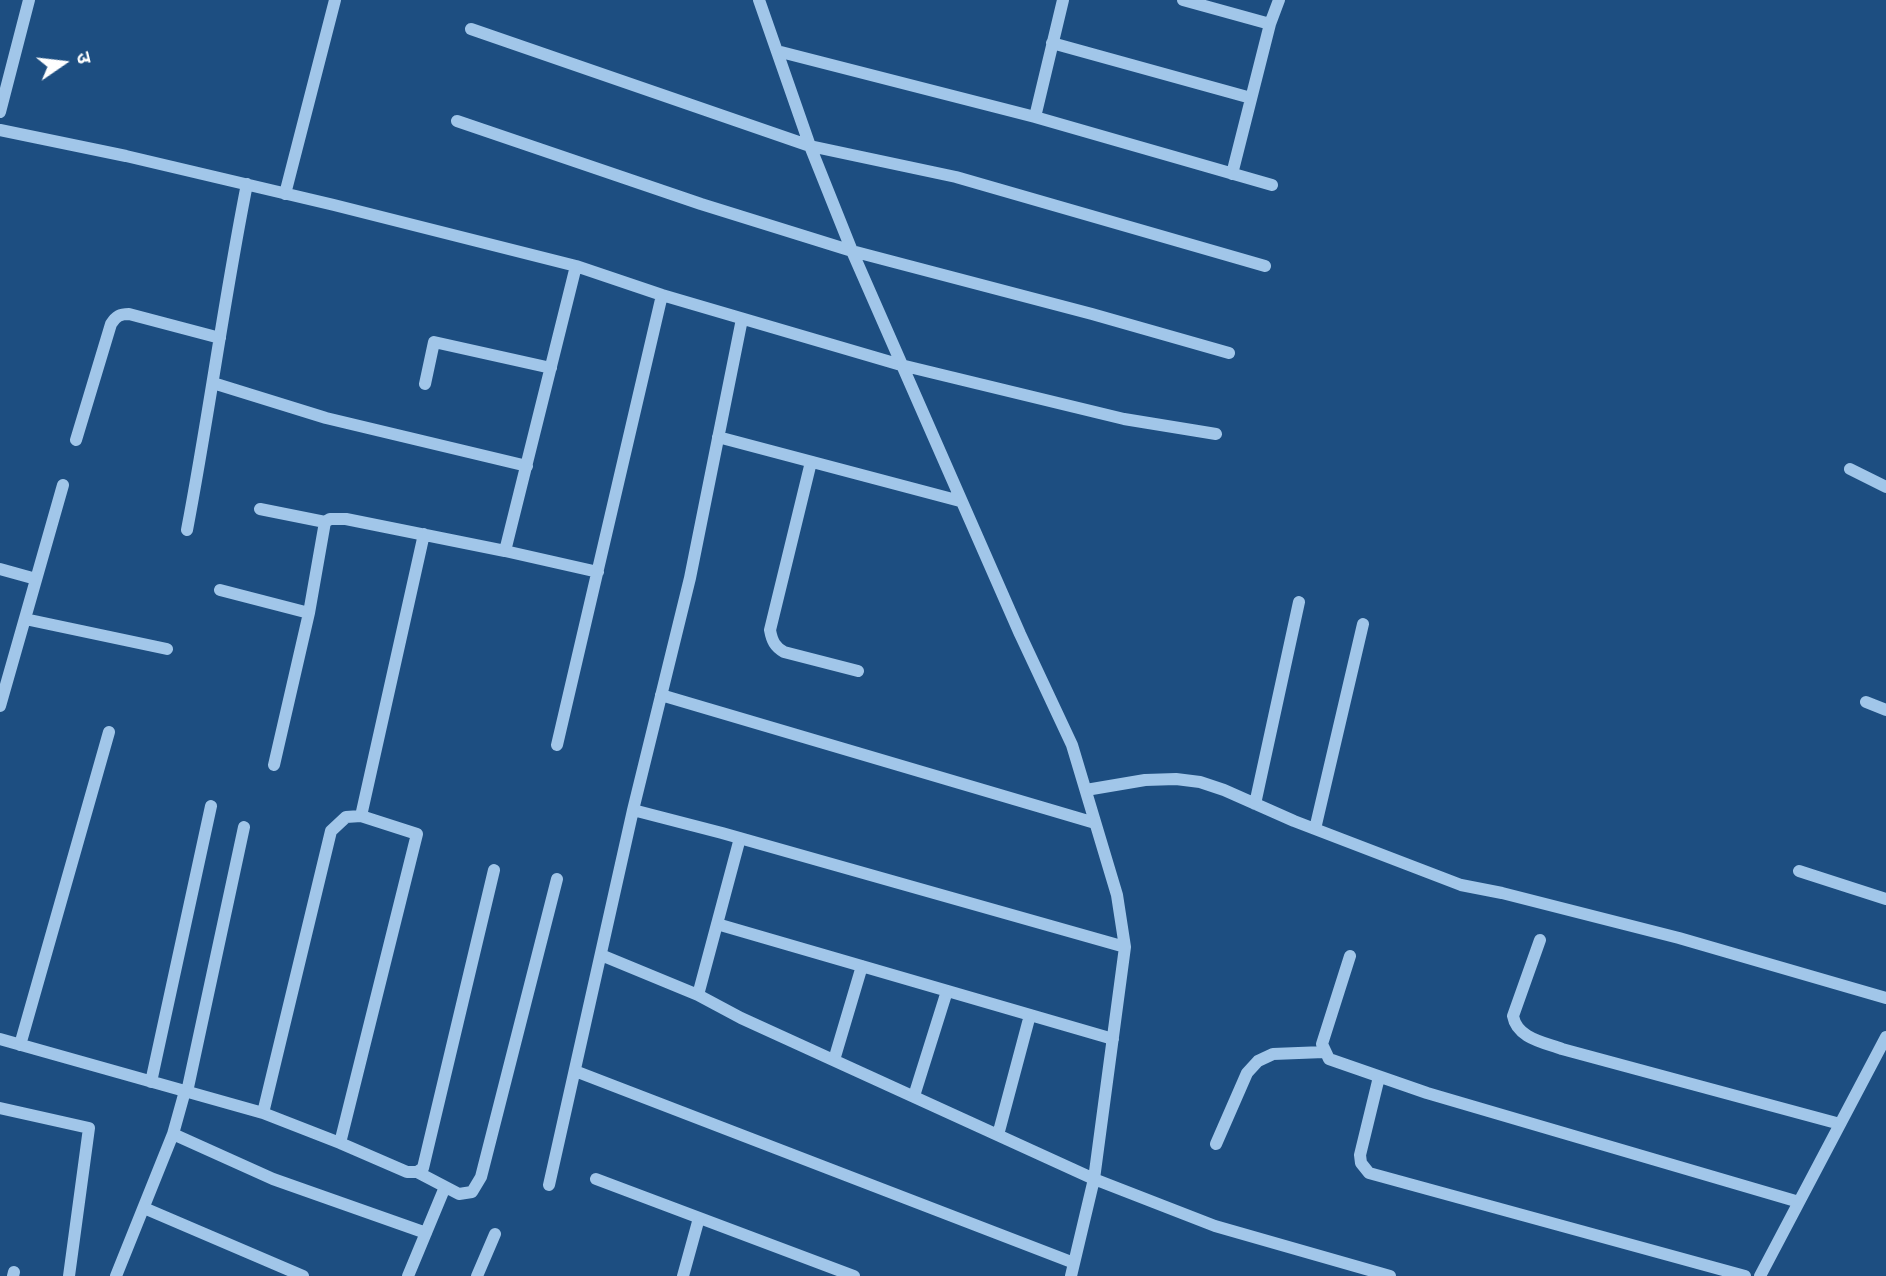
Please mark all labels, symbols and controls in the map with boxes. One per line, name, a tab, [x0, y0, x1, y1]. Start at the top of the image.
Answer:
north arrow	[28, 28, 98, 98]
text: उ	[71, 50, 96, 66]

